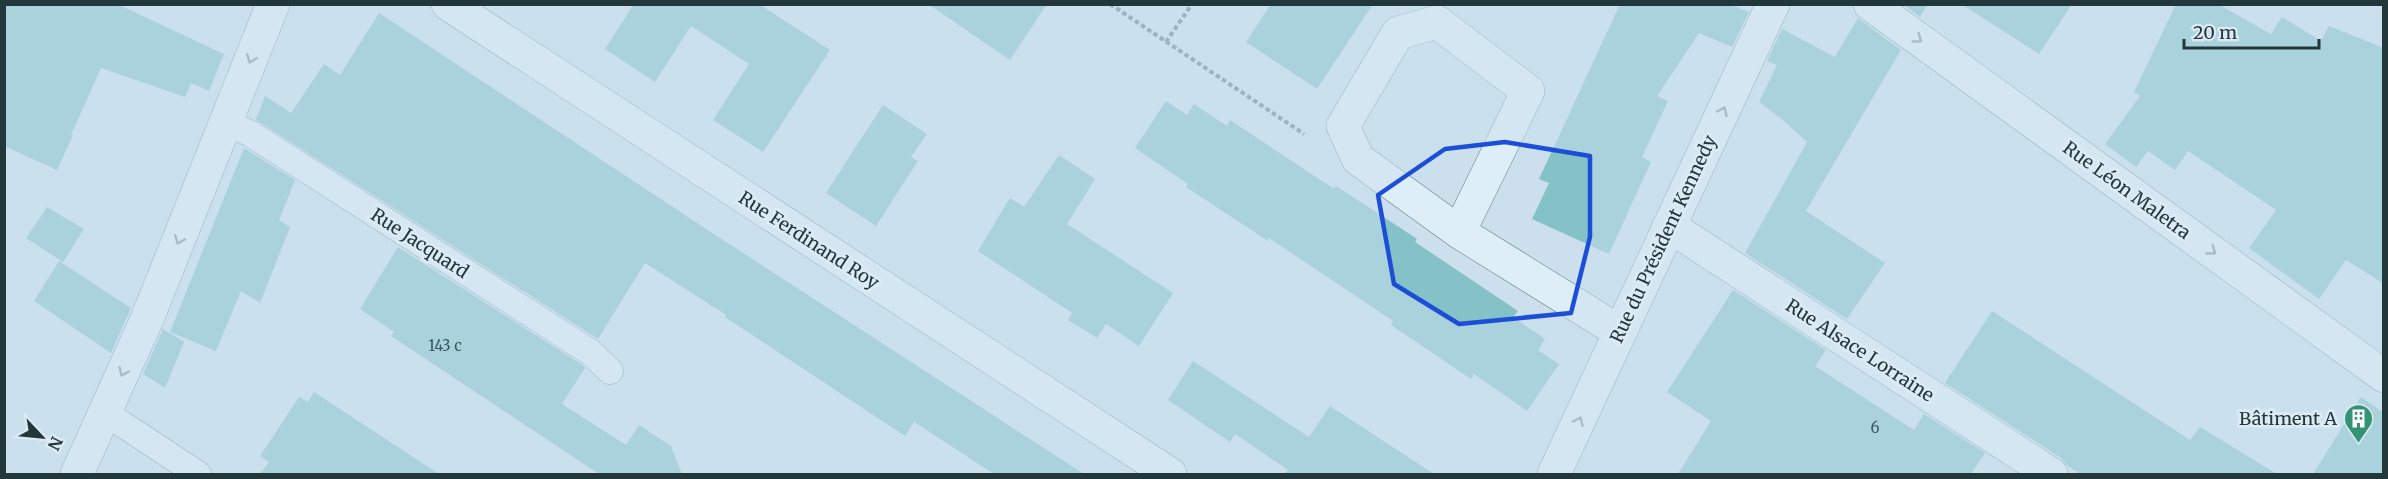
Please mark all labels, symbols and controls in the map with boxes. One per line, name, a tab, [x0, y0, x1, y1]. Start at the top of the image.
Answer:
scale bar	[2184, 12, 2319, 50]
text: 20 m	[2193, 21, 2237, 44]
one-way arrow	[1911, 32, 1922, 43]
one-way arrow	[246, 53, 258, 64]
one-way arrow	[1715, 107, 1727, 118]
street label: Rue du Président Kennedy	[1605, 131, 1722, 347]
street label: Rue Léon Maletra	[2059, 136, 2196, 244]
street label: Rue Ferdinand Roy	[734, 186, 884, 294]
street label: Rue Jacquard	[367, 203, 473, 283]
one-way arrow	[174, 234, 186, 245]
one-way arrow	[2205, 244, 2216, 255]
street label: Rue Alsace Lorraine	[1782, 294, 1938, 406]
house number: 143 c	[428, 336, 462, 355]
one-way arrow	[118, 365, 130, 376]
building icon: Bâtiment A	[2342, 402, 2374, 444]
north arrow	[12, 407, 72, 467]
place label: Bâtiment A	[2239, 407, 2337, 430]
one-way arrow	[1571, 417, 1583, 428]
house number: 6	[1870, 418, 1880, 437]
text: N	[44, 434, 67, 454]

